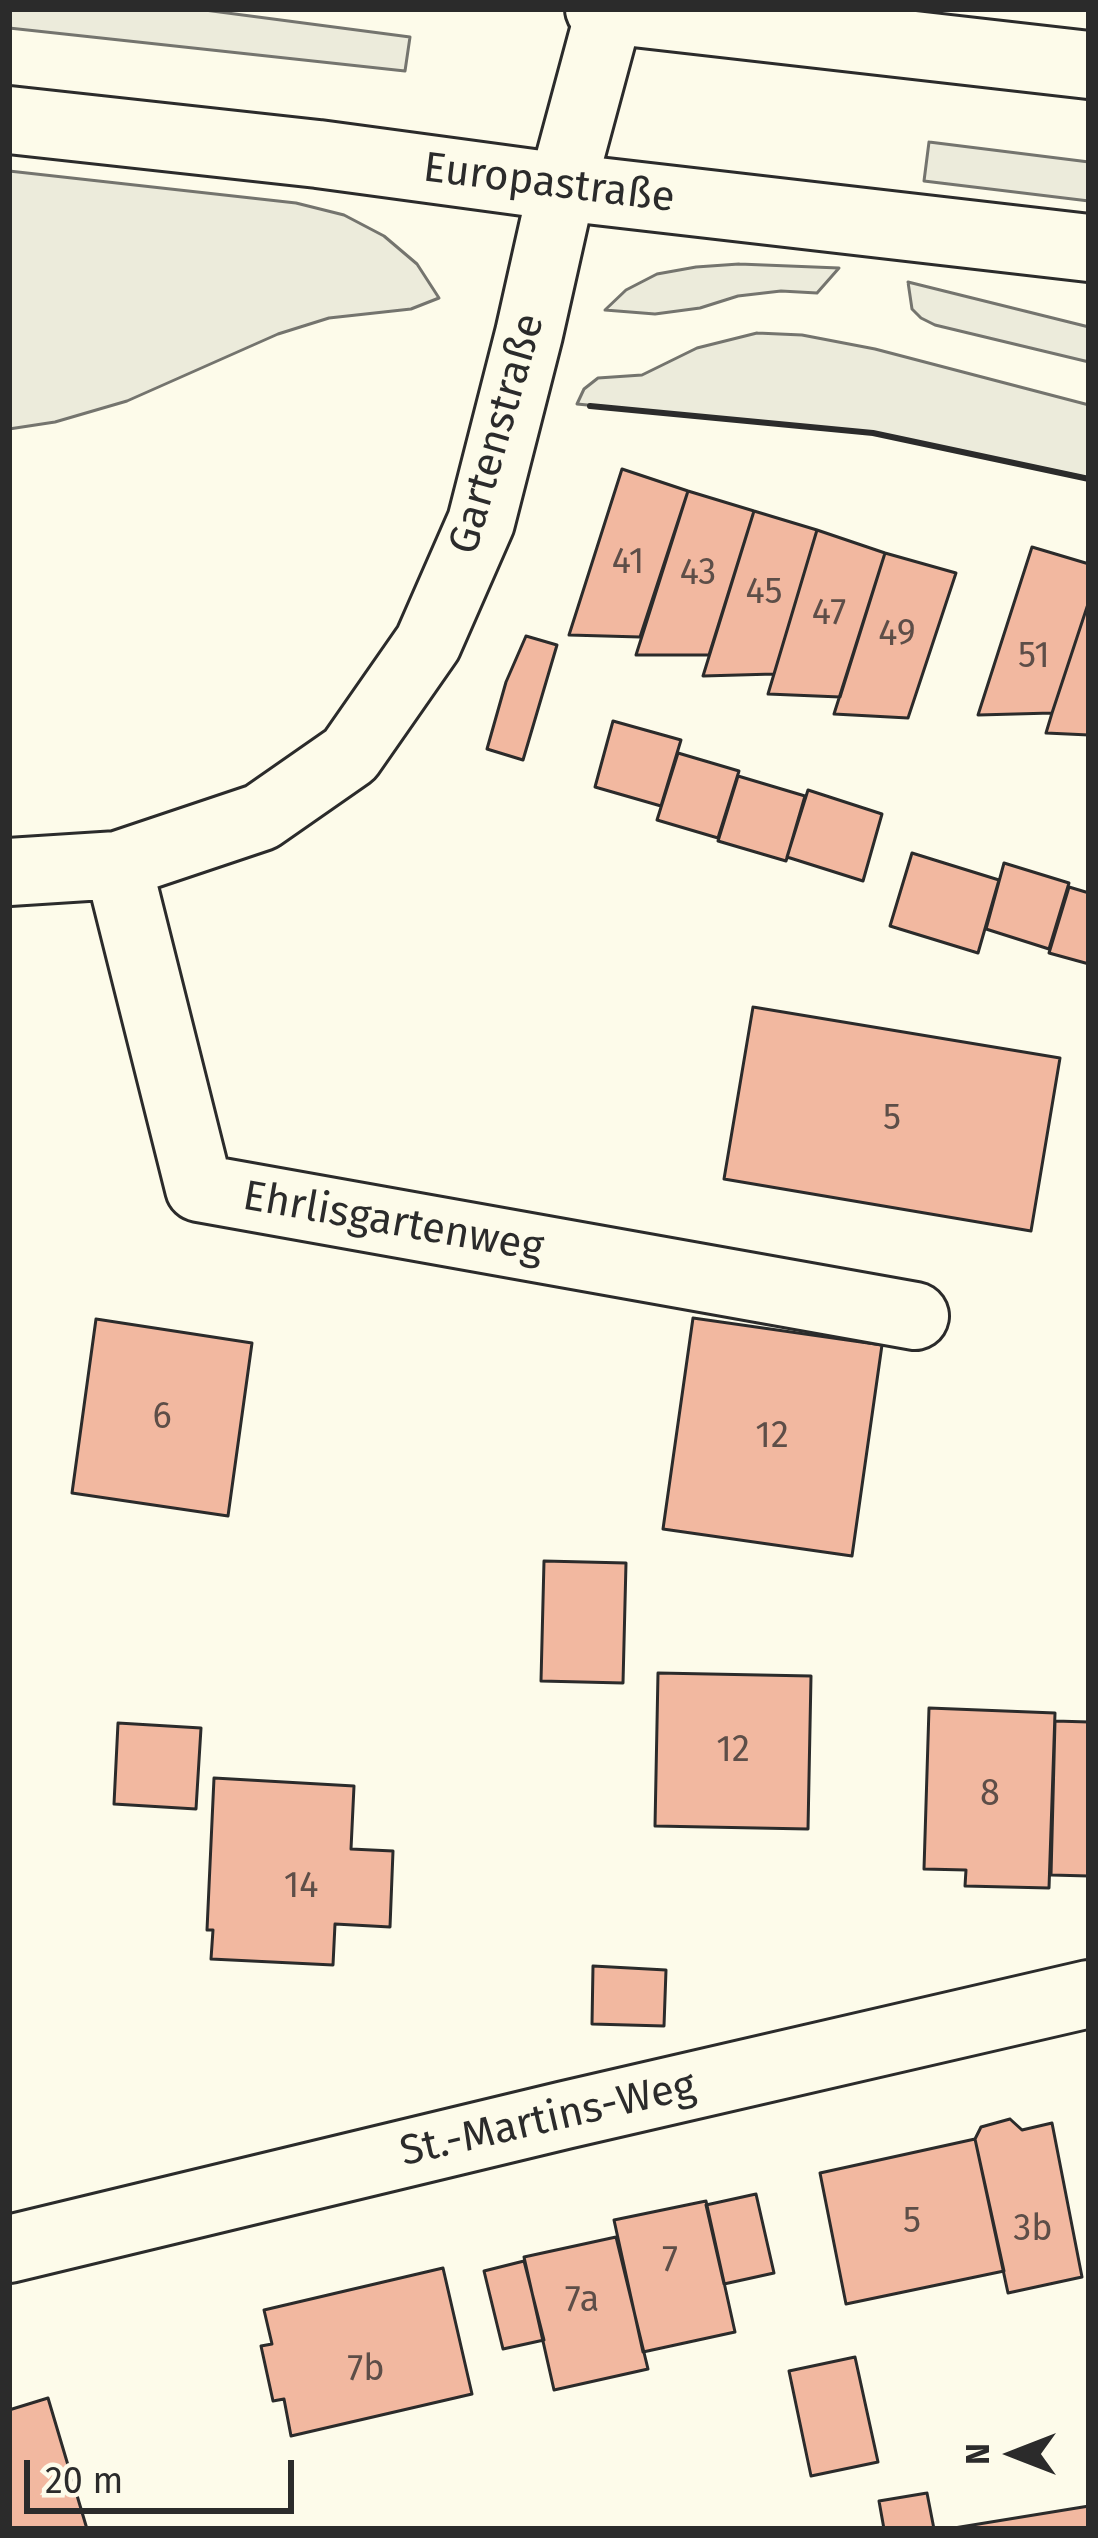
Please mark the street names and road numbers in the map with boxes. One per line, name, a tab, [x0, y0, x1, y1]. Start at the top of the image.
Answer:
street label: Europastraße	[420, 144, 678, 224]
street label: Gartenstraße	[440, 308, 556, 560]
street label: Ehrlisgartenweg	[239, 1172, 547, 1274]
street label: St.-Martins-Weg	[395, 2062, 701, 2178]

